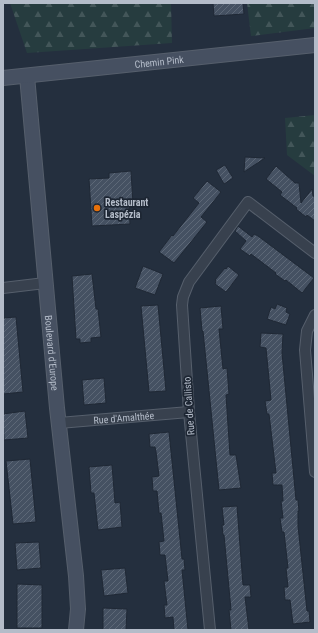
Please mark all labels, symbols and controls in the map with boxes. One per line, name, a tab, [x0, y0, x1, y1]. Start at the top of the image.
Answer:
street label: Chemin Pink	[134, 53, 185, 70]
place label: Restaurant Laspézia	[105, 197, 148, 220]
marker: Restaurant Laspézia	[92, 203, 102, 213]
street label: Boulevard d'Europe	[43, 315, 61, 391]
street label: Rue de Callisto	[181, 376, 197, 436]
street label: Rue d'Amalthée	[93, 409, 155, 426]

